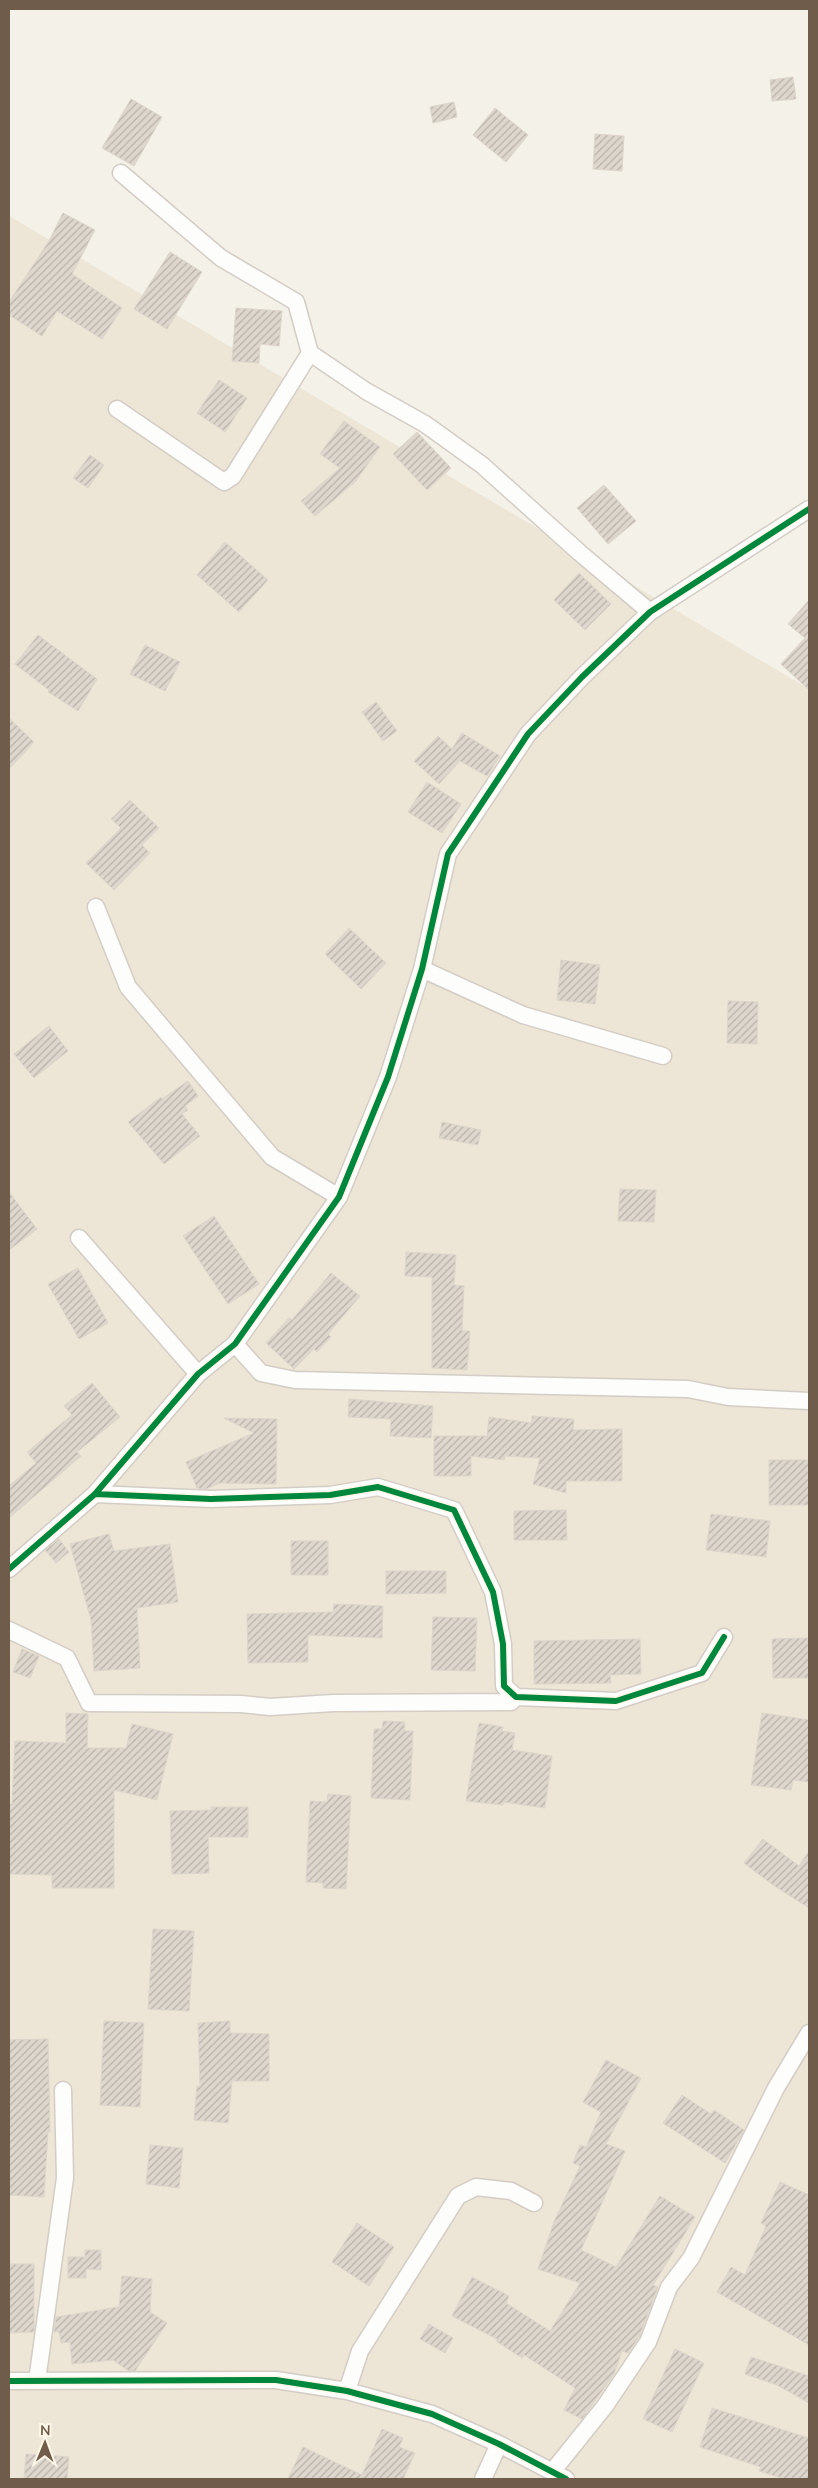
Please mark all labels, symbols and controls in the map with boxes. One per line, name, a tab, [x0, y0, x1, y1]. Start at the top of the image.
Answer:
north arrow	[20, 2418, 70, 2468]
text: N	[40, 2421, 51, 2440]

